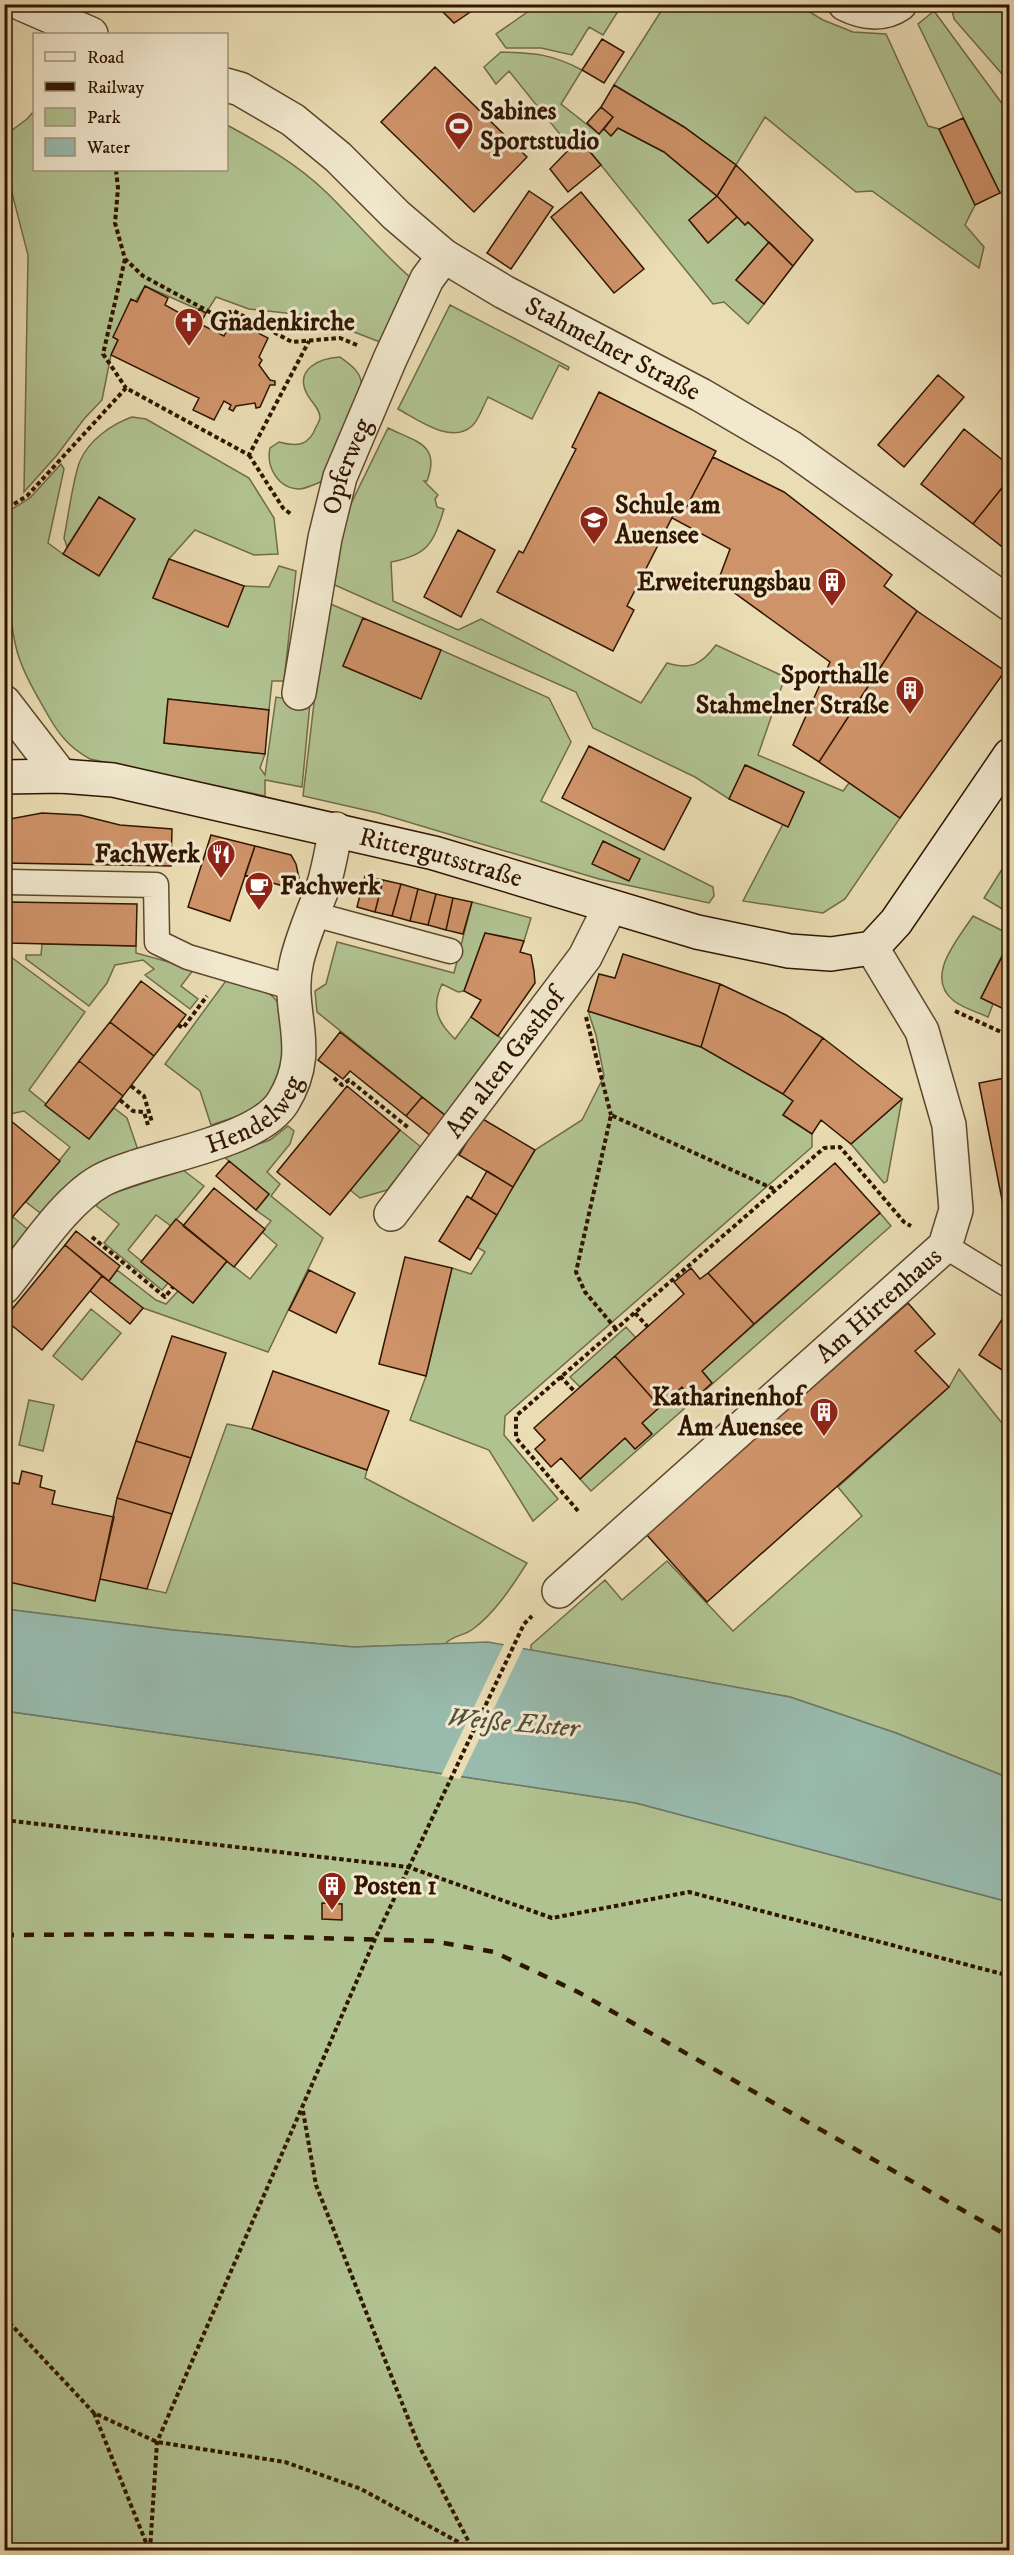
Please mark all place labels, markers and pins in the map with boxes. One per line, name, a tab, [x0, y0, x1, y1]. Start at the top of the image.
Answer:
place label: Sabines Sportstudio	[480, 95, 599, 158]
sports icon: Sabines Sportstudio	[443, 110, 475, 152]
church icon: Gnadenkirche	[173, 306, 205, 348]
place label: Gnadenkirche	[210, 306, 355, 339]
place label: Schule am Auensee	[614, 489, 721, 552]
school or university icon: Schule am Auensee	[578, 504, 610, 546]
place label: Erweiterungsbau	[637, 566, 811, 599]
building icon: Erweiterungsbau	[816, 566, 848, 608]
place label: Sporthalle Stahmelner Straße	[696, 659, 889, 722]
building icon: Sporthalle Stahmelner Straße	[894, 674, 926, 716]
place label: FachWerk	[95, 838, 201, 871]
restaurant icon: FachWerk	[205, 838, 237, 880]
cafe icon: Fachwerk	[243, 870, 275, 912]
place label: Fachwerk	[280, 870, 382, 903]
place label: Katharinenhof Am Auensee	[652, 1381, 808, 1444]
building icon: Katharinenhof Am Auensee	[808, 1396, 840, 1438]
building icon: Posten 1	[316, 1870, 348, 1912]
place label: Posten 1	[353, 1870, 437, 1903]

